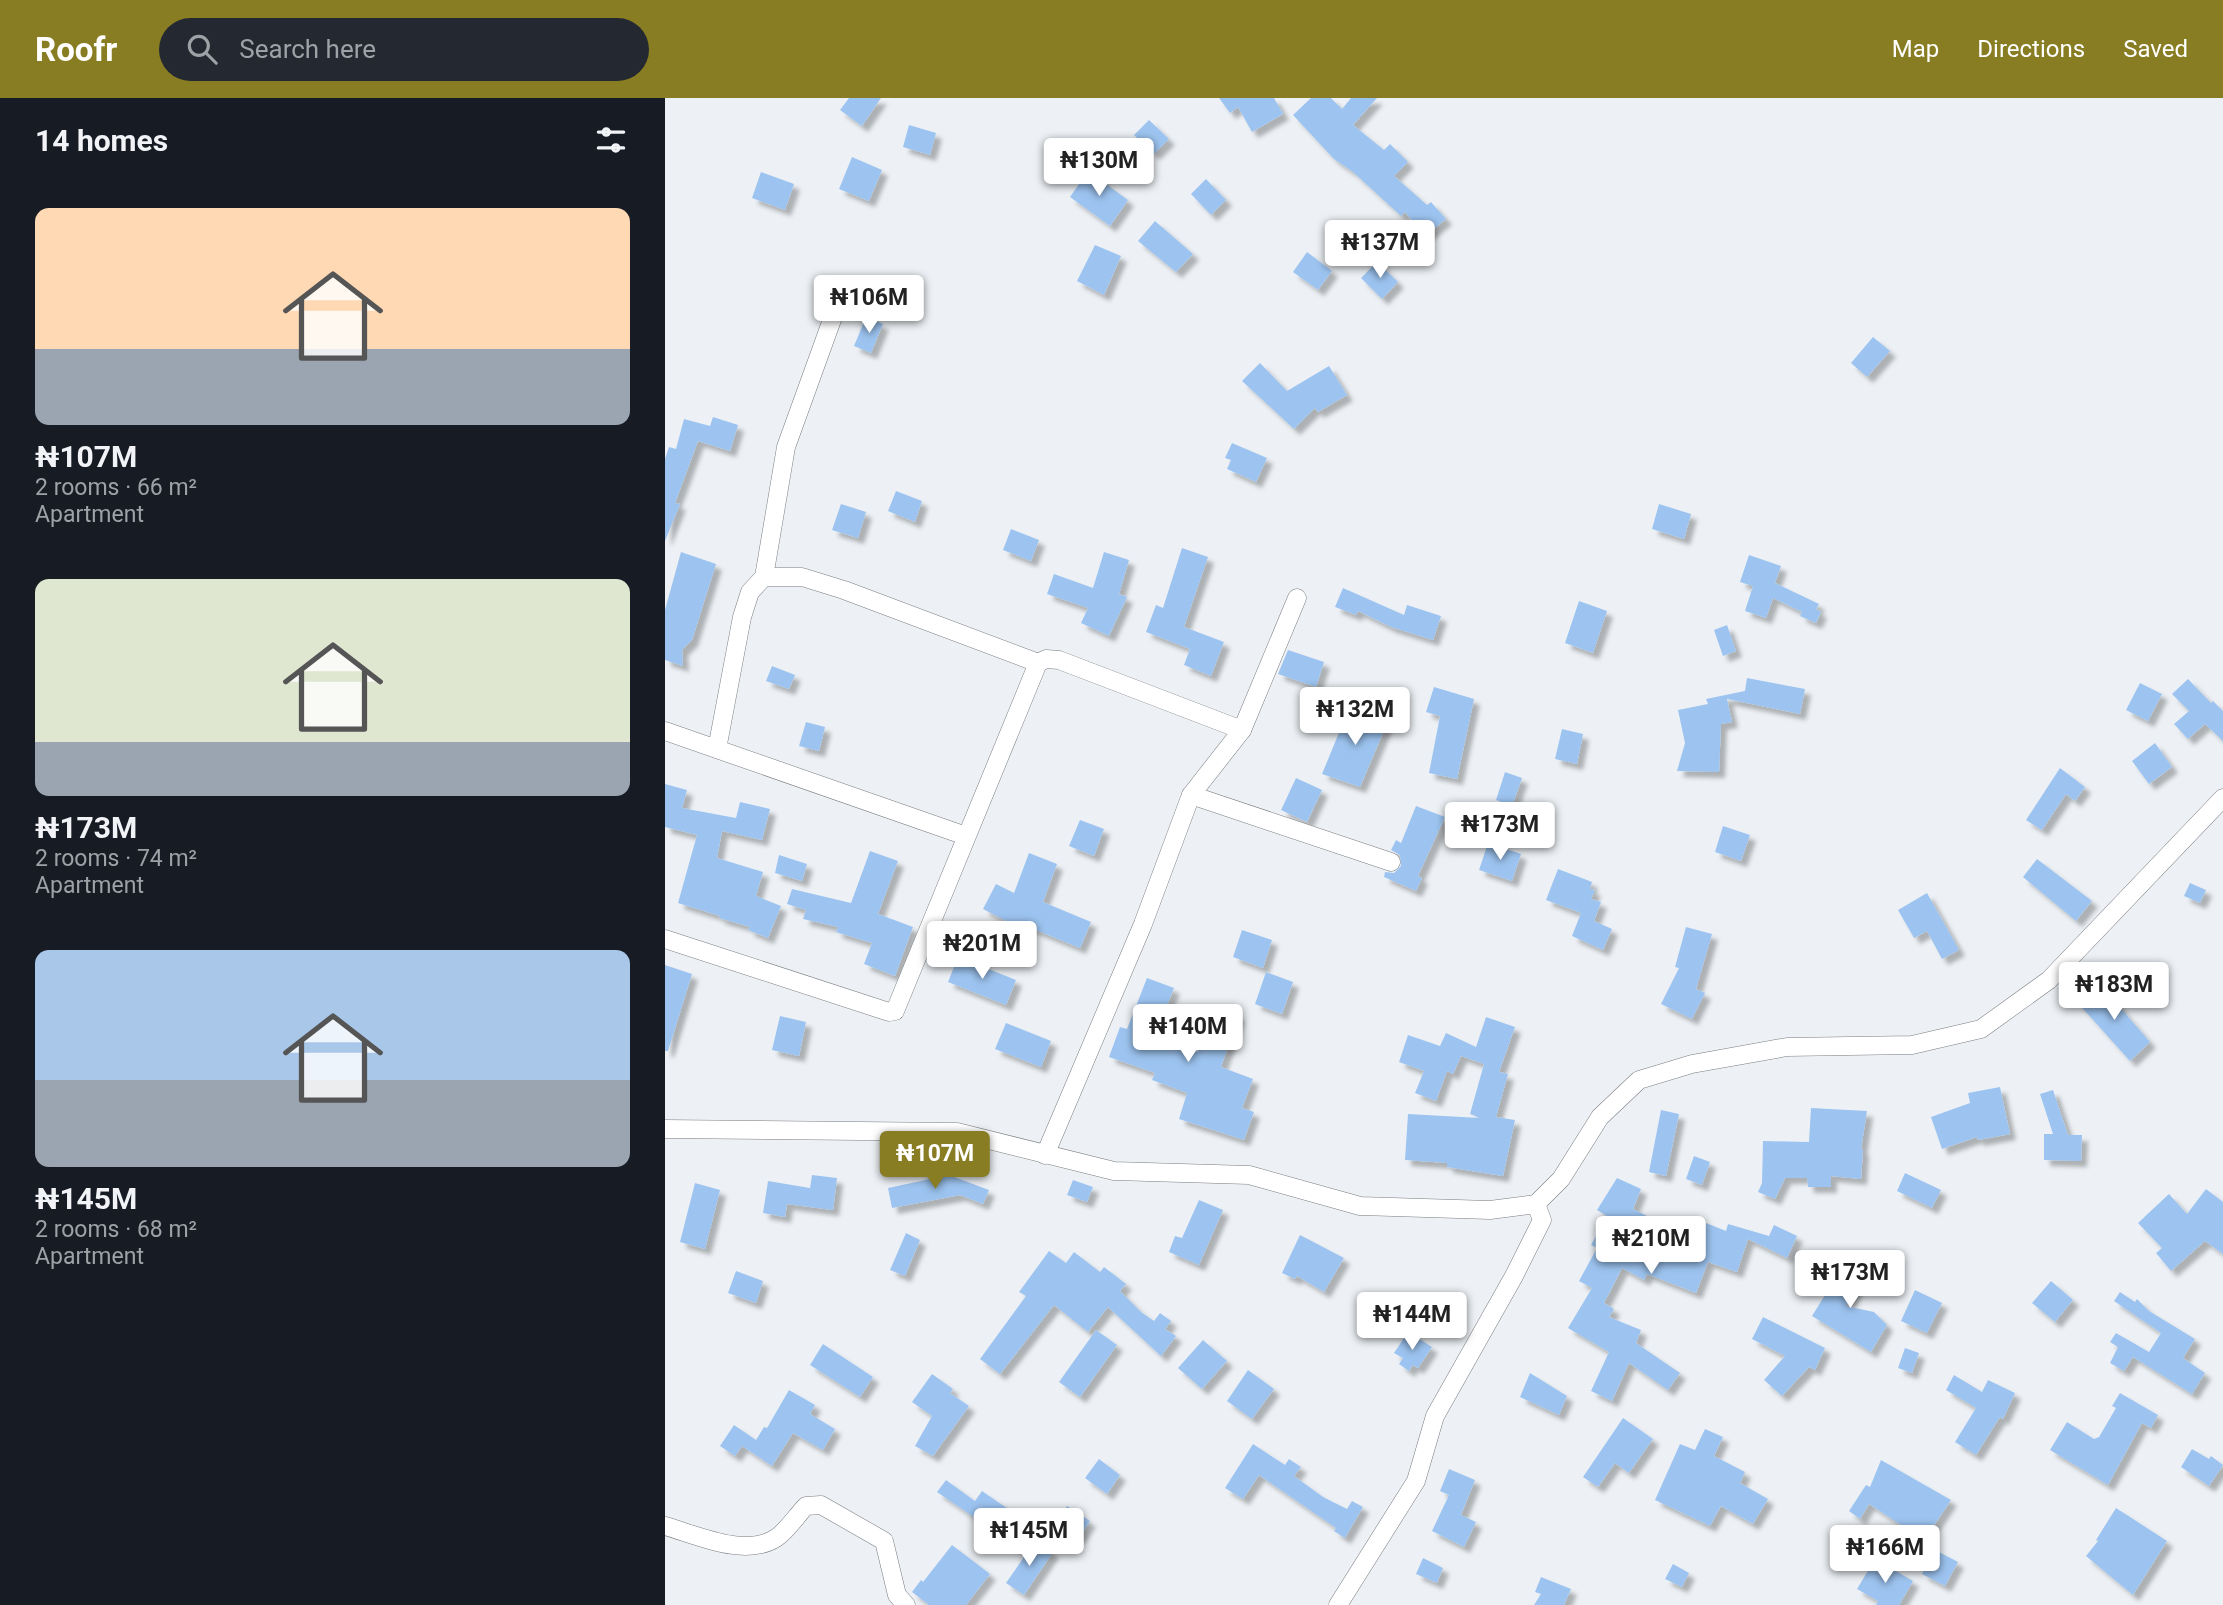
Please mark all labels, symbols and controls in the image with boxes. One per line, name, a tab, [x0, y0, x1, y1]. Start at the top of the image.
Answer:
search box	[159, 18, 649, 81]
text: Roofr	[35, 30, 117, 69]
icon: search	[183, 30, 221, 68]
text: Search here	[239, 34, 376, 64]
text: Map	[1892, 35, 1939, 63]
text: Directions	[1977, 35, 2085, 63]
text: Saved	[2123, 35, 2188, 63]
icon: filters	[592, 121, 630, 159]
text: 14 homes	[35, 123, 168, 158]
pin: ₦130M	[1050, 139, 1148, 198]
text: ₦130M	[1060, 147, 1138, 174]
pin: ₦137M	[1331, 220, 1429, 280]
text: ₦137M	[1341, 229, 1419, 256]
icon: home	[270, 253, 396, 379]
pin: ₦106M	[820, 275, 918, 335]
text: ₦106M	[830, 284, 908, 311]
text: ₦107M	[35, 439, 137, 474]
text: 2 rooms · 66 m²	[35, 474, 197, 501]
text: Apartment	[35, 501, 144, 528]
icon: home	[270, 624, 396, 750]
pin: ₦132M	[1306, 688, 1404, 747]
text: ₦132M	[1316, 696, 1394, 723]
pin: ₦173M	[1451, 802, 1549, 862]
text: ₦173M	[35, 810, 137, 845]
text: ₦173M	[1461, 811, 1539, 838]
text: 2 rooms · 74 m²	[35, 845, 197, 872]
text: Apartment	[35, 872, 144, 899]
pin: ₦201M	[933, 922, 1031, 981]
text: ₦201M	[943, 930, 1021, 957]
pin: ₦183M	[2065, 962, 2163, 1022]
text: ₦183M	[2075, 971, 2153, 998]
icon: home	[270, 995, 396, 1121]
pin: ₦140M	[1139, 1004, 1237, 1064]
text: ₦140M	[1149, 1013, 1227, 1040]
pin: ₦107M	[886, 1132, 984, 1191]
text: ₦107M	[896, 1140, 974, 1167]
text: ₦145M	[35, 1181, 137, 1216]
text: 2 rooms · 68 m²	[35, 1216, 197, 1243]
pin: ₦210M	[1602, 1216, 1700, 1276]
text: ₦210M	[1612, 1225, 1690, 1252]
text: Apartment	[35, 1243, 144, 1270]
pin: ₦173M	[1801, 1250, 1899, 1310]
text: ₦173M	[1811, 1259, 1889, 1286]
pin: ₦144M	[1363, 1292, 1461, 1352]
text: ₦144M	[1373, 1301, 1451, 1328]
pin: ₦145M	[980, 1508, 1078, 1568]
text: ₦145M	[990, 1517, 1068, 1544]
pin: ₦166M	[1836, 1526, 1934, 1585]
text: ₦166M	[1846, 1534, 1924, 1561]

